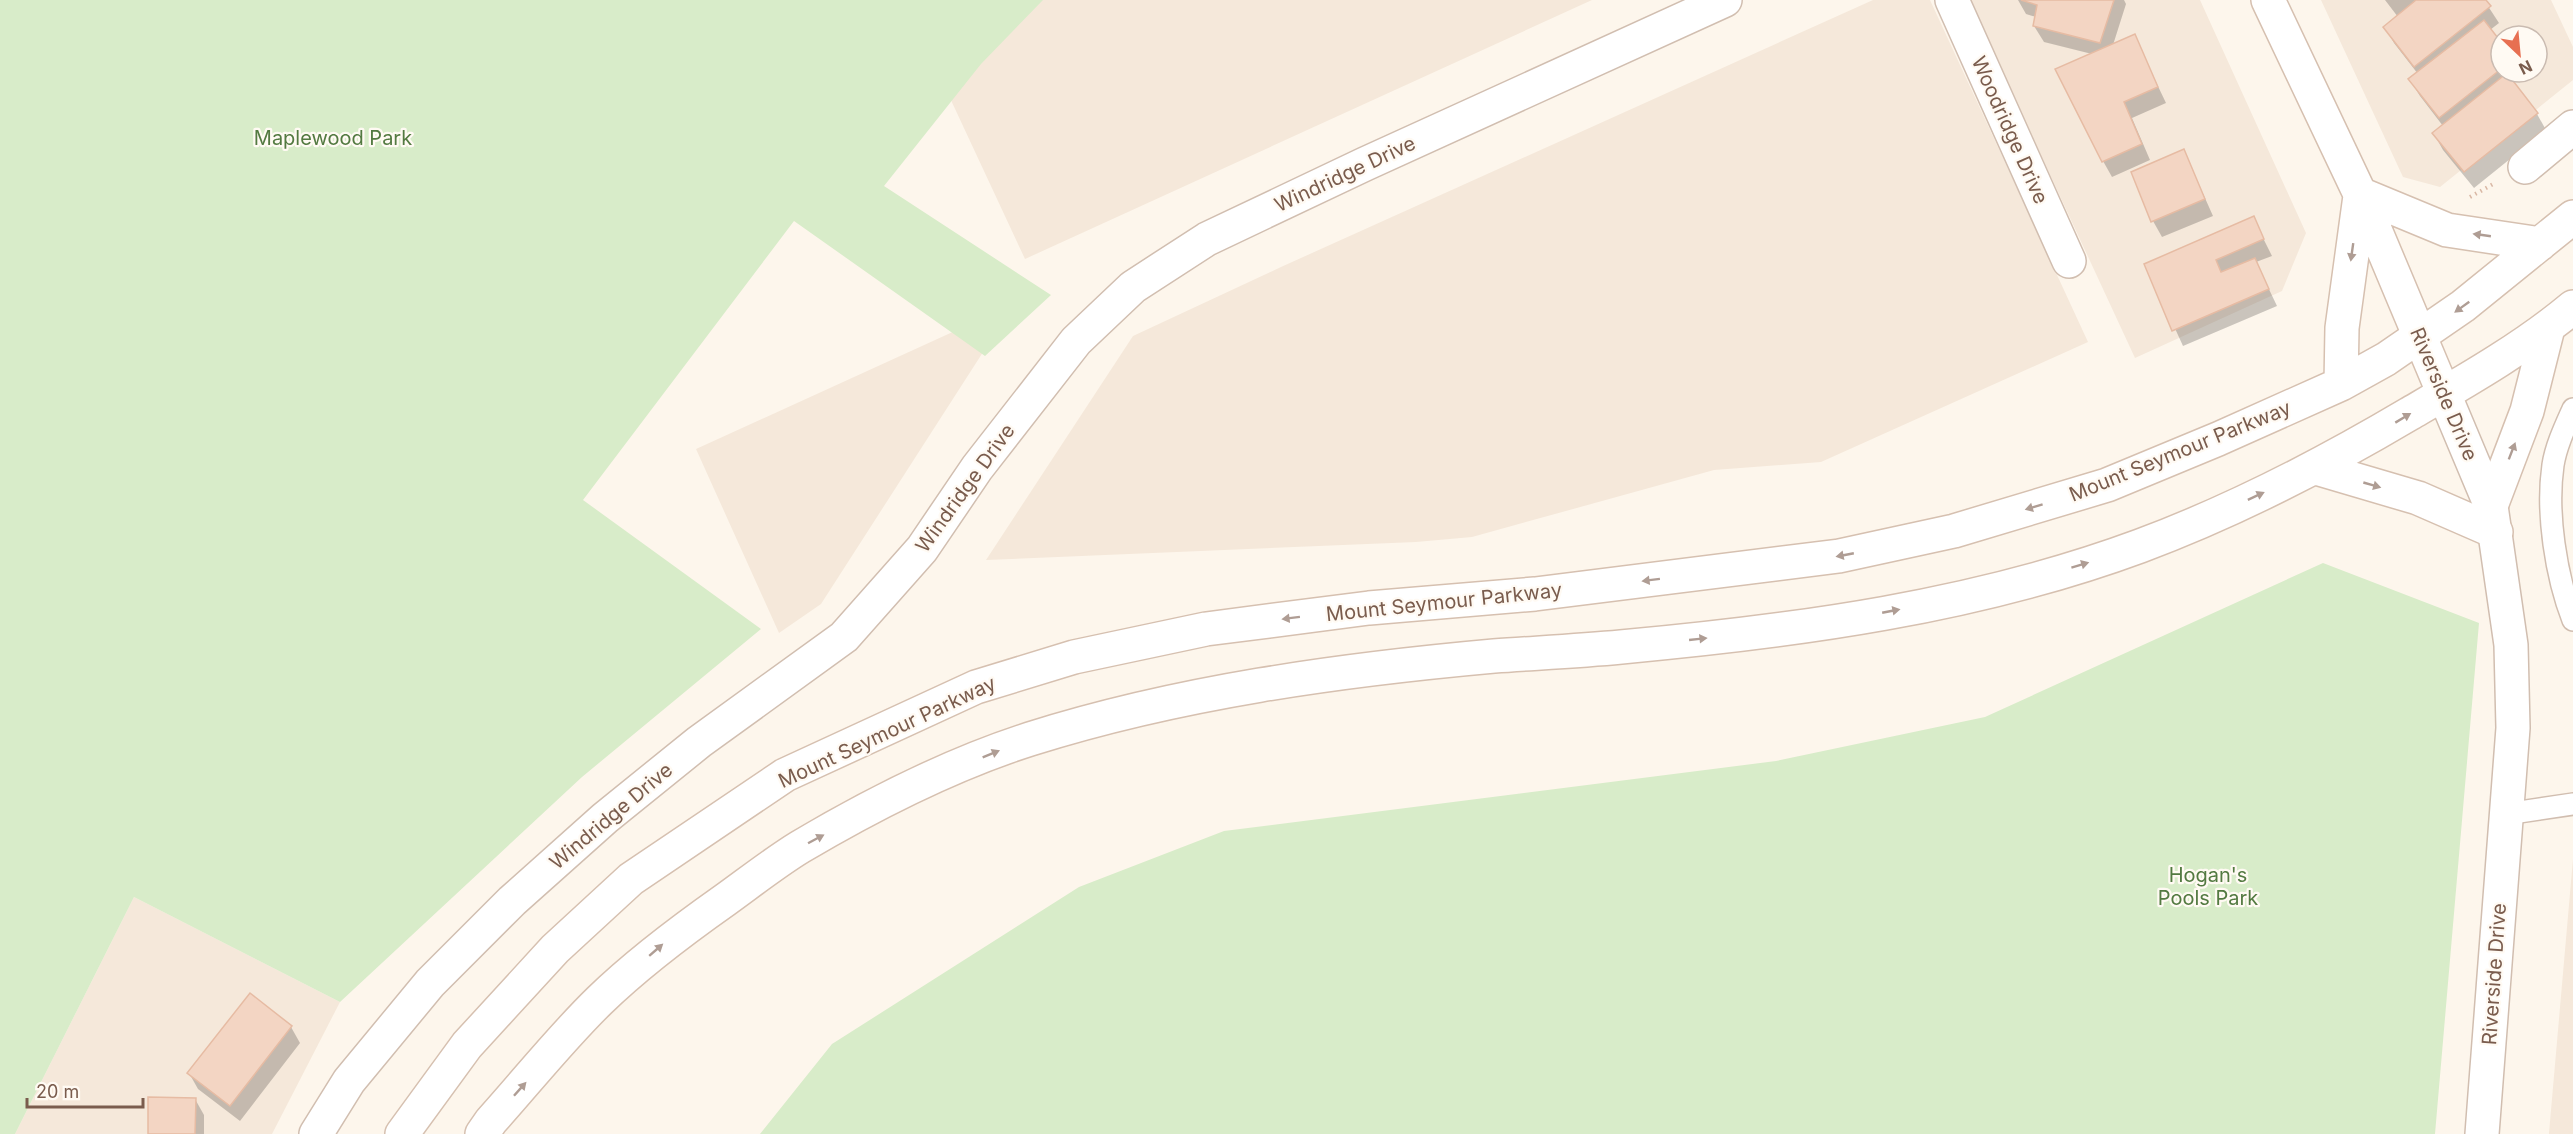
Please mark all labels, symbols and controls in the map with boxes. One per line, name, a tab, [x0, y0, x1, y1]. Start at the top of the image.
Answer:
north arrow	[2489, 24, 2549, 84]
street label: Woodridge Drive	[1967, 52, 2053, 208]
text: N	[2516, 56, 2535, 79]
park label: Maplewood Park	[254, 126, 412, 150]
street label: Windridge Drive	[1271, 131, 1419, 217]
one-way arrow	[2473, 231, 2492, 240]
one-way arrow	[2348, 243, 2357, 262]
one-way arrow	[2454, 300, 2469, 312]
street label: Riverside Drive	[2405, 324, 2483, 464]
street label: Mount Seymour Parkway	[2066, 395, 2294, 507]
one-way arrow	[2395, 413, 2412, 423]
street label: Windridge Drive	[910, 419, 1020, 557]
one-way arrow	[2508, 442, 2517, 460]
one-way arrow	[2363, 481, 2381, 490]
one-way arrow	[2247, 490, 2265, 500]
one-way arrow	[2025, 503, 2043, 512]
one-way arrow	[1835, 551, 1854, 560]
one-way arrow	[2071, 560, 2089, 569]
one-way arrow	[1642, 575, 1661, 584]
street label: Mount Seymour Parkway	[1325, 578, 1563, 626]
one-way arrow	[1882, 607, 1901, 616]
one-way arrow	[1281, 614, 1300, 623]
one-way arrow	[1689, 634, 1708, 643]
street label: Mount Seymour Parkway	[774, 671, 1000, 793]
one-way arrow	[983, 749, 1001, 759]
street label: Windridge Drive	[545, 758, 677, 874]
one-way arrow	[808, 834, 825, 844]
park label: Hogan's Pools Park	[2158, 863, 2258, 910]
street label: Riverside Drive	[2477, 902, 2511, 1046]
one-way arrow	[648, 944, 664, 957]
scale bar	[27, 1071, 142, 1109]
text: 20 m	[36, 1081, 79, 1102]
one-way arrow	[513, 1082, 526, 1097]

